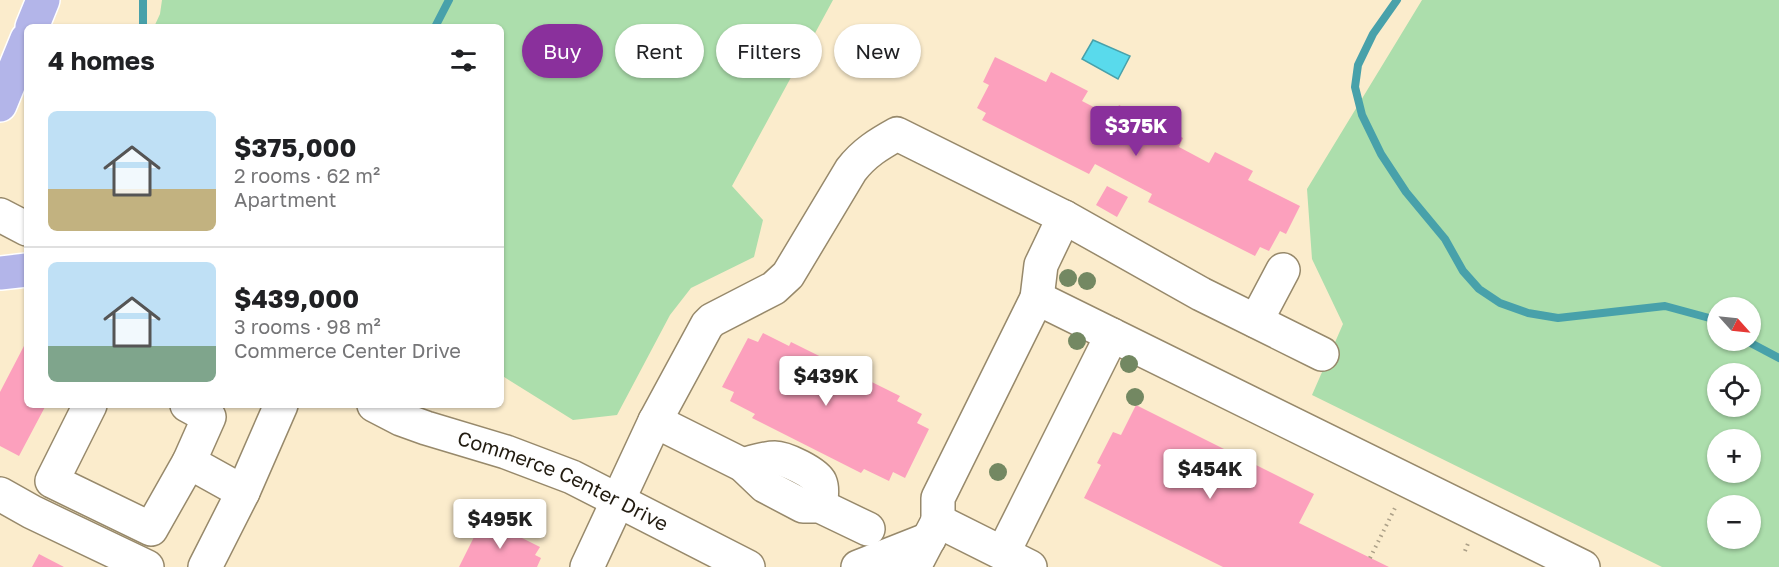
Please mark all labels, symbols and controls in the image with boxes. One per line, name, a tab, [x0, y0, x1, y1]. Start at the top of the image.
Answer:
chip: Buy	[522, 24, 603, 78]
chip: Rent	[615, 24, 704, 78]
chip: Filters	[716, 24, 822, 78]
chip: New	[834, 24, 921, 78]
icon: filters	[447, 44, 480, 77]
text: 4 homes	[48, 45, 155, 76]
pin: $375K	[1094, 106, 1178, 157]
text: $375K	[1104, 113, 1168, 137]
text: $375,000	[234, 132, 356, 163]
icon: home	[96, 135, 168, 207]
text: 2 rooms · 62 m²	[234, 163, 380, 187]
text: Apartment	[234, 187, 337, 211]
text: $439,000	[234, 283, 359, 314]
icon: home	[96, 286, 168, 358]
north arrow	[1707, 297, 1761, 351]
map controls	[1707, 297, 1761, 549]
text: 3 rooms · 98 m²	[234, 314, 381, 338]
text: Commerce Center Drive	[234, 338, 461, 362]
pin: $439K	[784, 356, 868, 407]
text: $439K	[793, 363, 859, 387]
button: locate	[1707, 363, 1761, 417]
street label: Commerce Center Drive	[455, 425, 673, 535]
button: +	[1707, 429, 1761, 483]
pin: $454K	[1168, 449, 1252, 500]
text: $454K	[1177, 456, 1243, 480]
button: −	[1707, 495, 1761, 549]
pin: $495K	[458, 499, 542, 550]
text: $495K	[467, 506, 533, 530]

